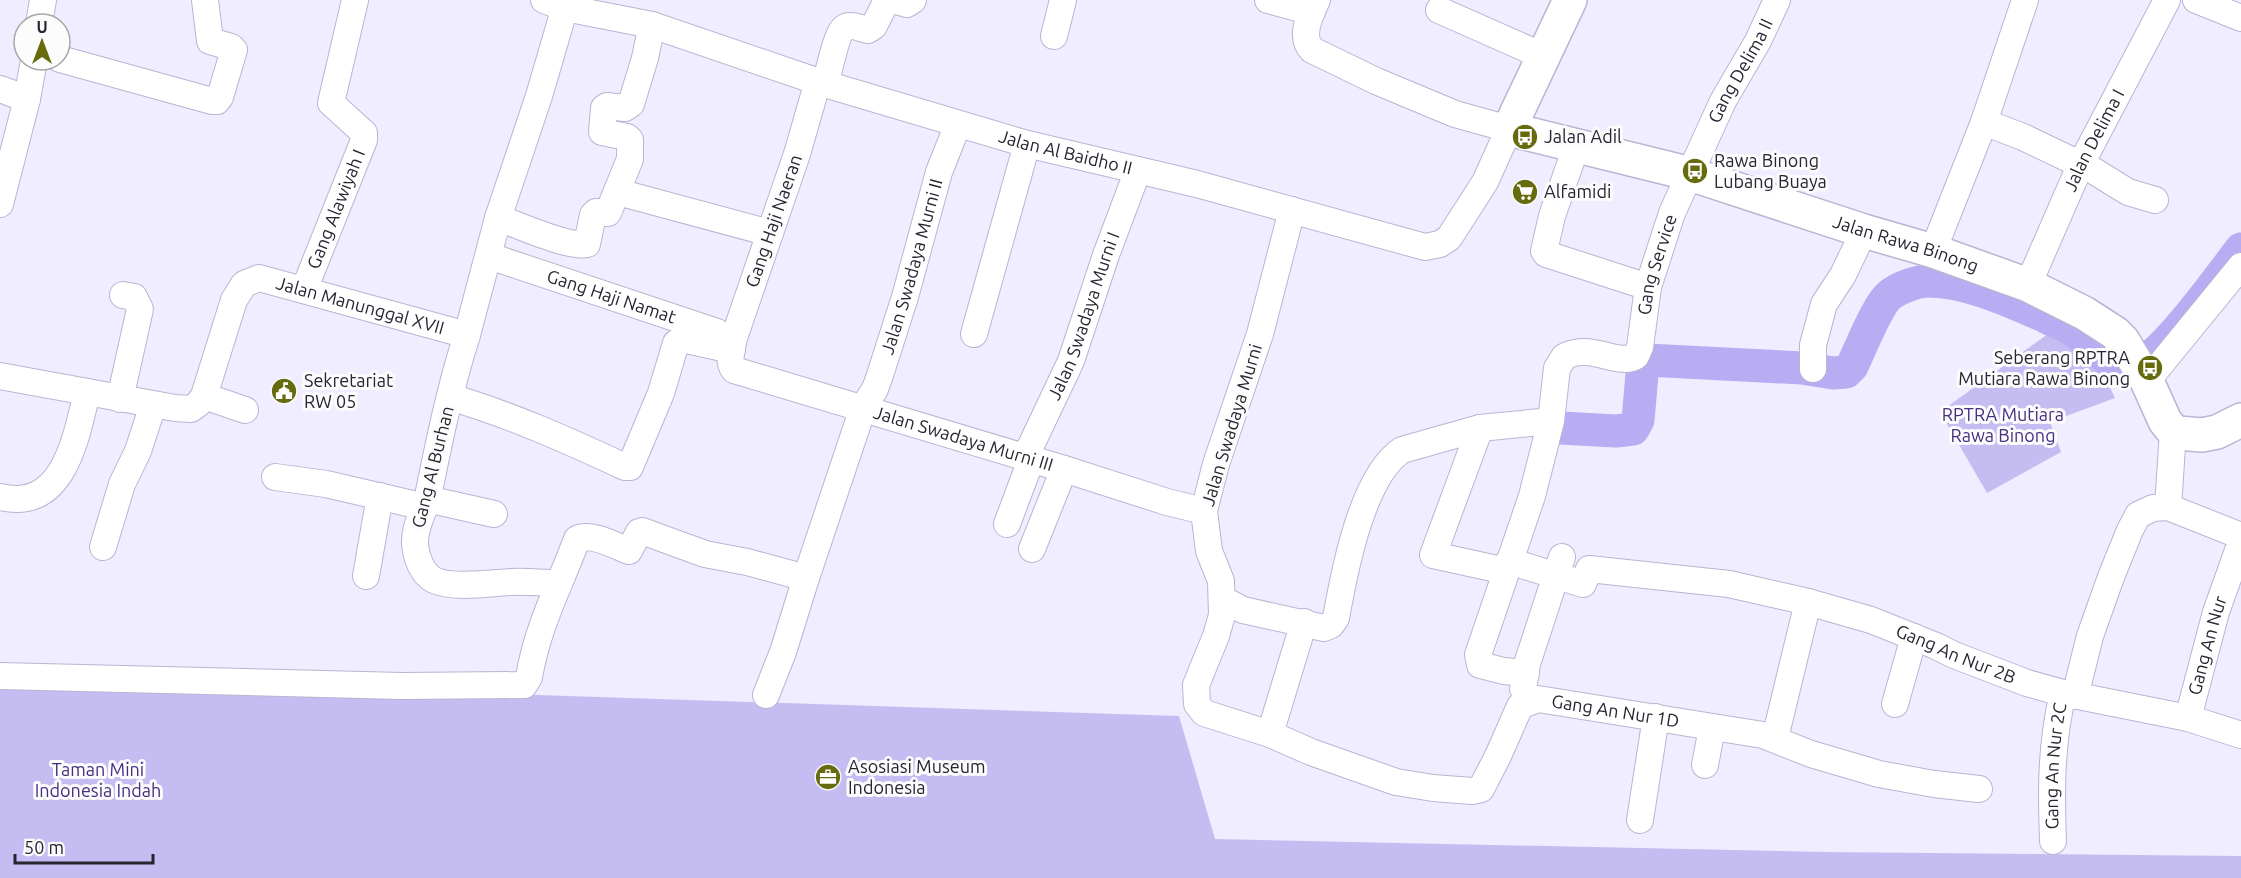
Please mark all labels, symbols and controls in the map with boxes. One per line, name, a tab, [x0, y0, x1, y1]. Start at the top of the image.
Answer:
north arrow	[12, 12, 72, 72]
street label: Gang Delima II	[1703, 15, 1776, 126]
text: U	[36, 18, 48, 36]
street label: Jalan Delima I	[2059, 86, 2127, 194]
bus stop icon: Jalan Adil	[1510, 122, 1540, 152]
street label: Jalan Al Baidho II	[997, 125, 1134, 177]
place label: Jalan Adil	[1544, 126, 1622, 146]
street label: Gang Alawiyah I	[303, 146, 368, 271]
place label: Rawa Binong Lubang Buaya	[1714, 150, 1827, 191]
street label: Gang Haji Naeran	[741, 152, 805, 290]
bus stop icon: Rawa Binong Lubang Buaya	[1680, 156, 1710, 186]
street label: Jalan Swadaya Murni II	[876, 176, 946, 357]
supermarket icon: Alfamidi	[1510, 177, 1540, 207]
place label: Alfamidi	[1544, 181, 1611, 201]
street label: Gang Service	[1633, 211, 1680, 316]
street label: Jalan Rawa Binong	[1831, 211, 1982, 276]
street label: Jalan Swadaya Murni I	[1043, 229, 1123, 403]
street label: Gang Haji Namat	[545, 265, 679, 327]
street label: Jalan Manunggal XVII	[274, 272, 447, 337]
street label: Jalan Swadaya Murni	[1197, 341, 1265, 508]
place label: Seberang RPTRA Mutiara Rawa Binong	[1958, 347, 2130, 388]
bus stop icon: Seberang RPTRA Mutiara Rawa Binong	[2135, 353, 2165, 383]
place label: Sekretariat RW 05	[304, 370, 393, 411]
public building icon: Sekretariat RW 05	[269, 376, 299, 406]
street label: Jalan Swadaya Murni III	[872, 401, 1056, 474]
street label: Gang Al Burhan	[407, 404, 457, 530]
park label: RPTRA Mutiara Rawa Binong	[1942, 404, 2064, 445]
street label: Gang An Nur	[2183, 593, 2230, 697]
street label: Gang An Nur 2B	[1893, 620, 2019, 687]
street label: Gang An Nur 1D	[1550, 690, 1681, 730]
street label: Gang An Nur 2C	[2041, 701, 2070, 830]
place label: Asosiasi Museum Indonesia	[848, 756, 986, 797]
park label: Taman Mini Indonesia Indah	[35, 759, 161, 800]
office icon: Asosiasi Museum Indonesia	[813, 762, 843, 792]
scale bar	[15, 827, 153, 865]
text: 50 m	[24, 837, 64, 857]

